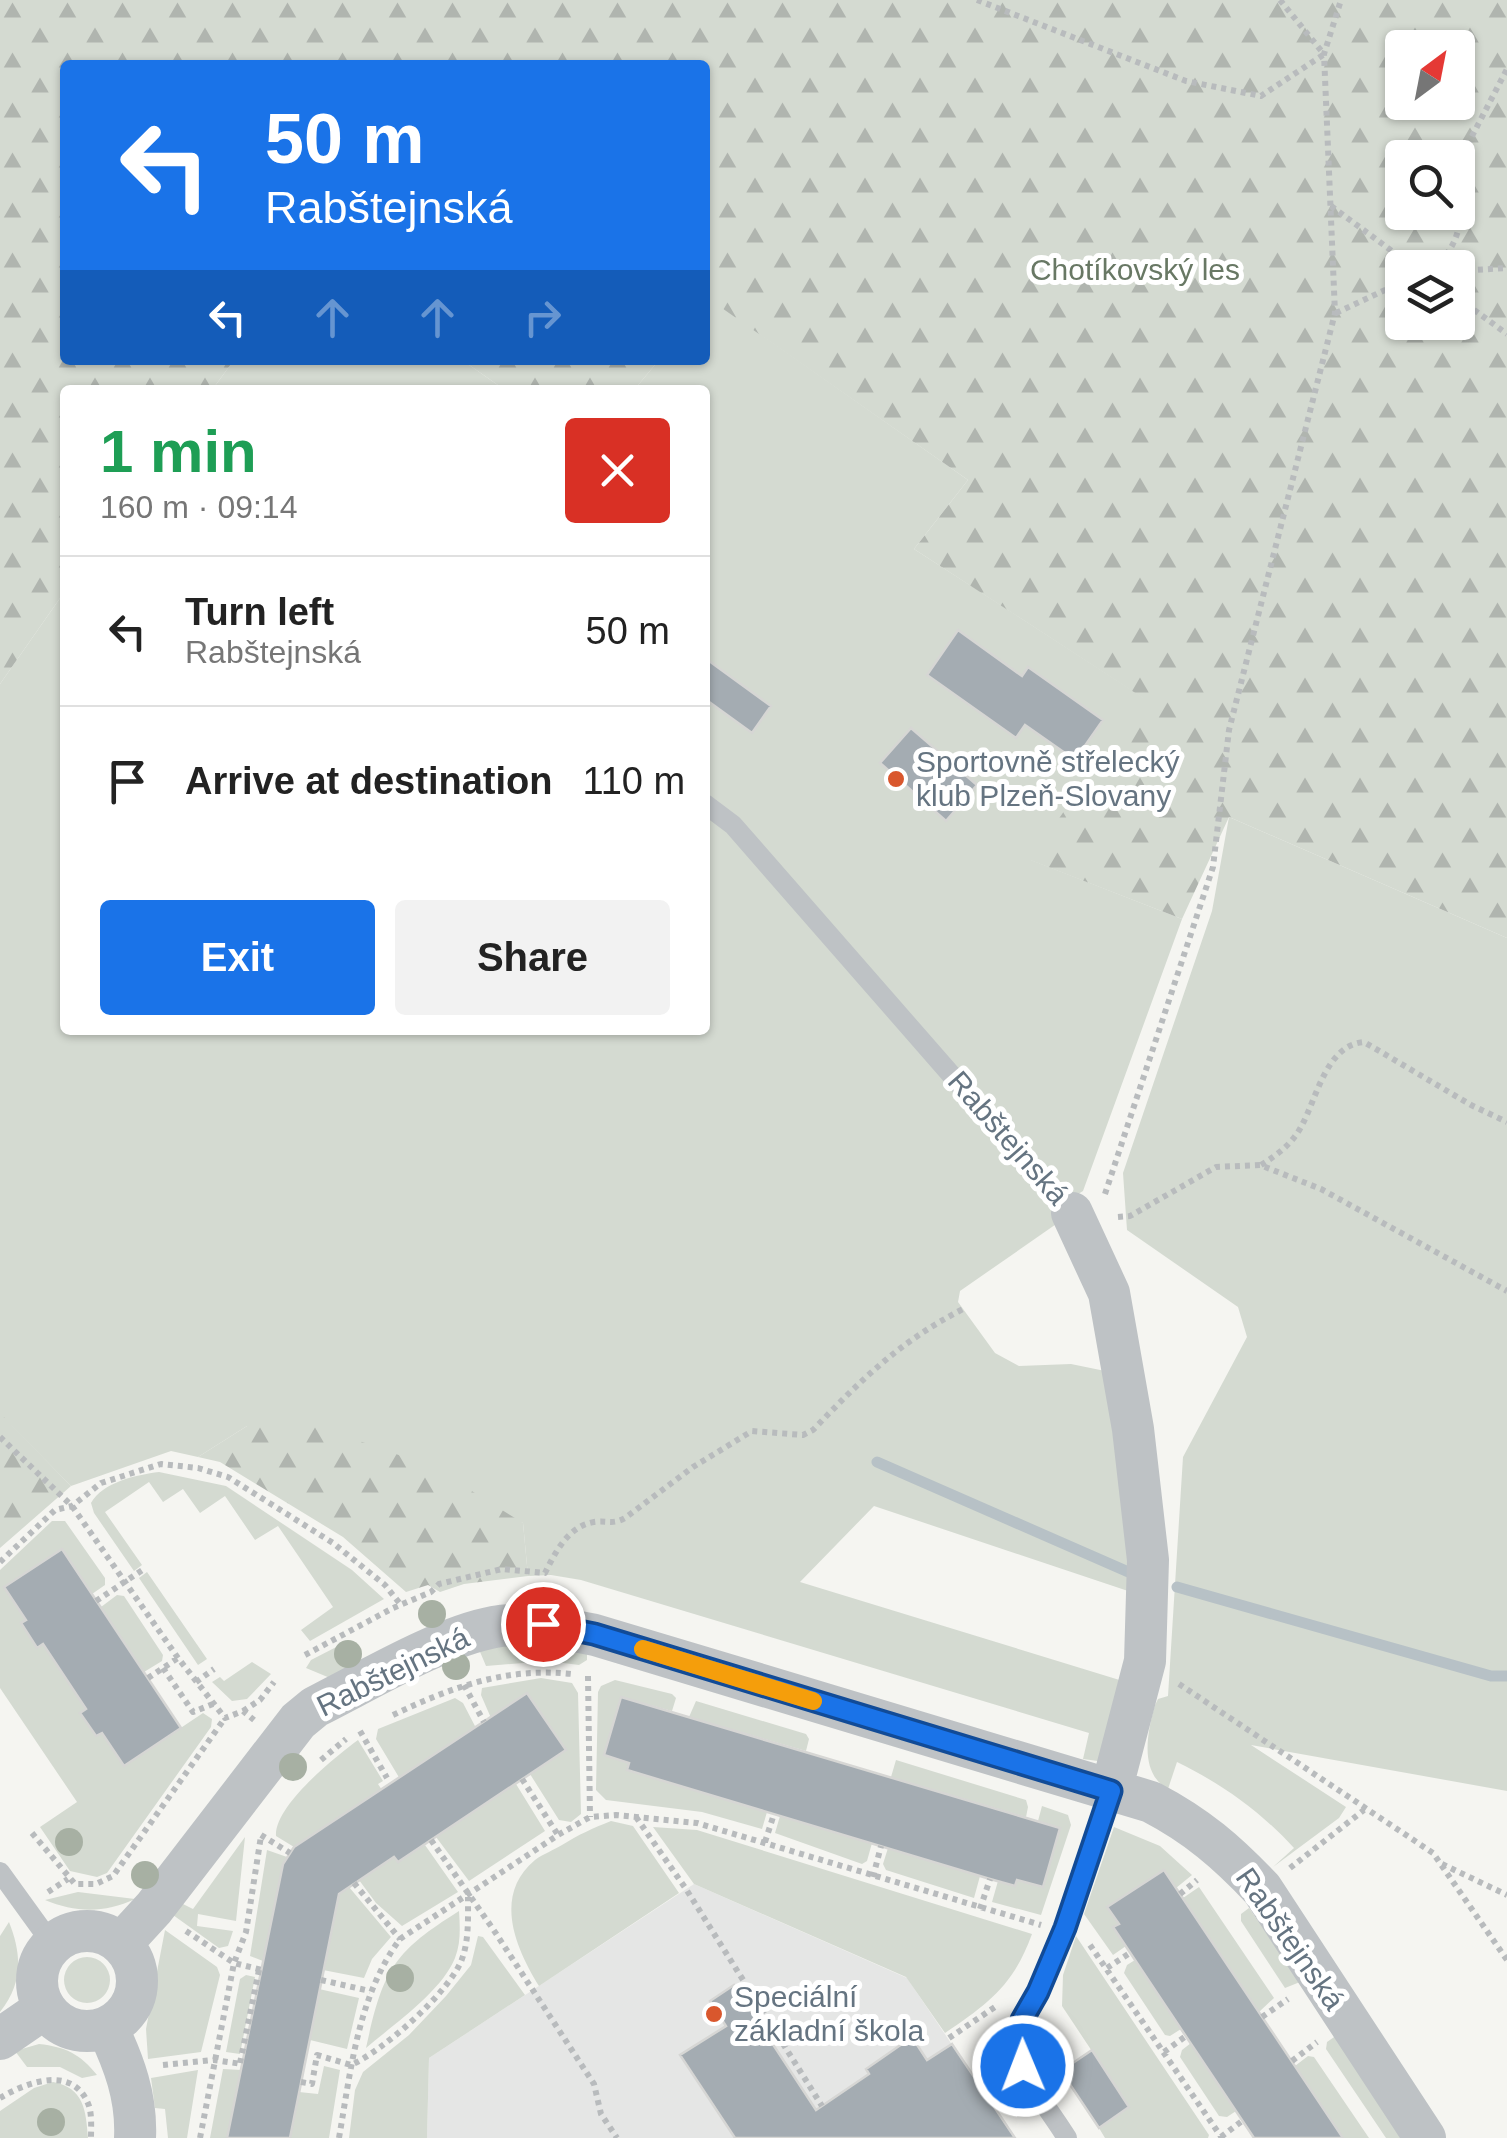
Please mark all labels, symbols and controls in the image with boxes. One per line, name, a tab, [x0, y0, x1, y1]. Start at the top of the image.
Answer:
north arrow	[1385, 30, 1475, 120]
map controls	[1385, 30, 1475, 340]
icon: left	[100, 100, 230, 230]
text: 50 m	[265, 100, 425, 178]
button: search	[1385, 140, 1475, 230]
text: Rabštejnská	[265, 182, 513, 233]
button: layers	[1385, 250, 1475, 340]
park label: Chotíkovský les	[1030, 253, 1240, 286]
icon: left	[200, 290, 255, 345]
icon: ahead	[305, 290, 360, 345]
icon: ahead	[410, 290, 465, 345]
icon: right	[515, 290, 570, 345]
text: 1 min	[100, 418, 257, 485]
button: close	[565, 418, 670, 523]
text: 160 m · 09:14	[100, 489, 297, 525]
text: Turn left	[185, 591, 334, 633]
icon: left	[100, 604, 155, 659]
text: 50 m	[586, 610, 670, 652]
text: Rabštejnská	[185, 634, 361, 670]
place label: Sportovně střelecký klub Plzeň-Slovany	[916, 745, 1179, 812]
icon: arrive	[100, 754, 155, 809]
text: Arrive at destination	[185, 760, 552, 802]
text: 110 m	[582, 760, 685, 802]
marker: Sportovně střelecký klub Plzeň-Slovany	[885, 768, 907, 790]
button: Exit	[100, 900, 375, 1015]
button: Share	[395, 900, 670, 1015]
street label: Rabštejnská	[942, 1065, 1075, 1211]
pin	[501, 1582, 586, 1667]
icon: arrive	[516, 1597, 571, 1652]
street label: Rabštejnská	[311, 1620, 474, 1723]
street label: Rabštejnská	[1230, 1862, 1351, 2016]
place label: Speciální základní škola	[734, 1980, 924, 2047]
marker: Speciální základní škola	[703, 2003, 725, 2025]
position arrow	[971, 2014, 1075, 2118]

